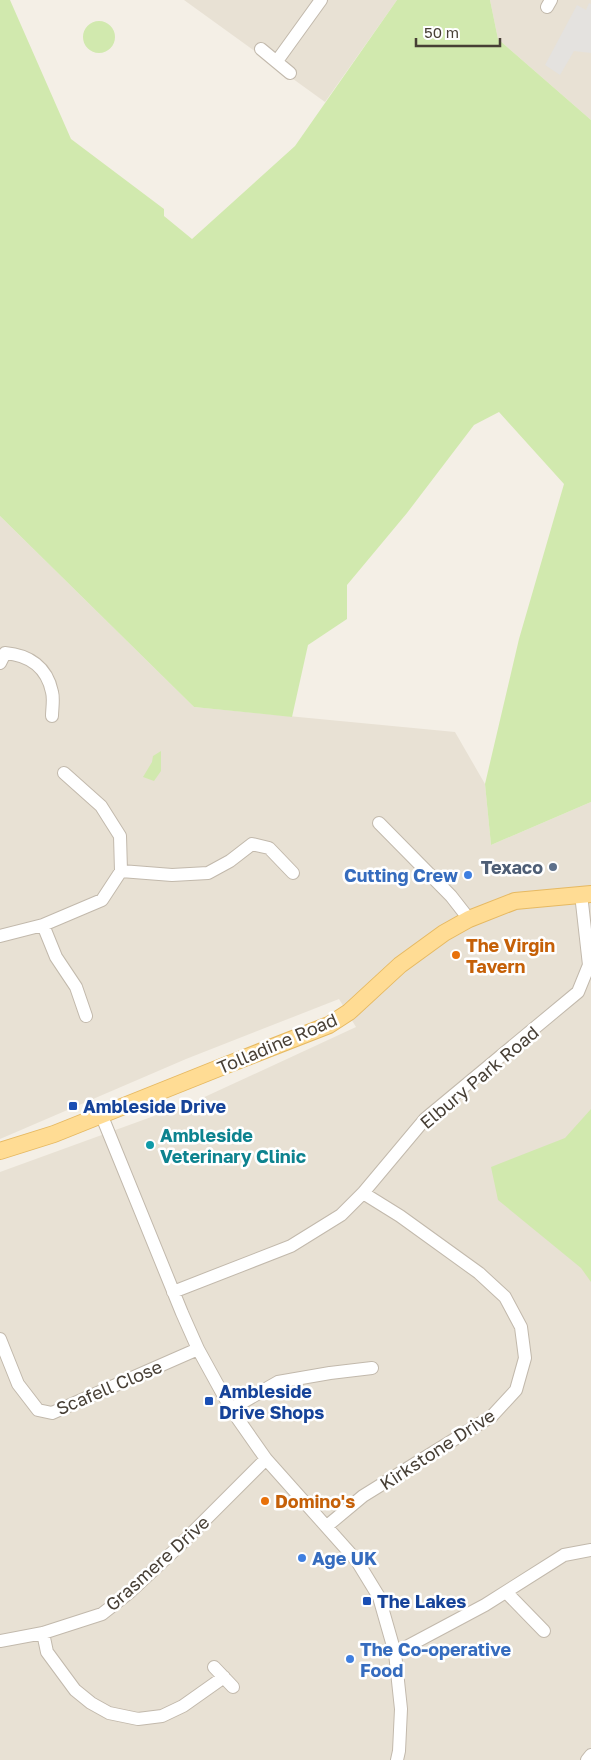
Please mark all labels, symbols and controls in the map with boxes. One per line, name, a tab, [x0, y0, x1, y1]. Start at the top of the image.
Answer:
scale bar	[416, 15, 500, 47]
text: 50 m	[424, 23, 459, 41]
place label: Texaco	[481, 856, 543, 878]
marker: Texaco	[547, 861, 559, 873]
place label: Cutting Crew	[344, 864, 458, 886]
marker: Cutting Crew	[462, 869, 474, 881]
place label: The Virgin Tavern	[466, 934, 555, 977]
marker: The Virgin Tavern	[450, 949, 462, 961]
street label: Tolladine Road	[214, 1008, 340, 1078]
street label: Elbury Park Road	[415, 1021, 543, 1133]
place label: Ambleside Drive	[83, 1095, 227, 1117]
marker: Ambleside Drive	[67, 1100, 79, 1112]
place label: Ambleside Veterinary Clinic	[160, 1124, 306, 1167]
marker: Ambleside Veterinary Clinic	[144, 1139, 156, 1151]
street label: Scafell Close	[53, 1355, 165, 1419]
place label: Ambleside Drive Shops	[219, 1380, 324, 1423]
marker: Ambleside Drive Shops	[203, 1395, 215, 1407]
street label: Kirkstone Drive	[375, 1404, 499, 1494]
place label: Domino's	[275, 1490, 355, 1512]
marker: Domino's	[259, 1495, 271, 1507]
street label: Grasmere Drive	[101, 1511, 213, 1615]
place label: Age UK	[312, 1547, 377, 1569]
marker: Age UK	[296, 1552, 308, 1564]
place label: The Lakes	[377, 1590, 466, 1612]
marker: The Lakes	[361, 1595, 373, 1607]
place label: The Co-operative Food	[360, 1638, 511, 1681]
marker: The Co-operative Food	[344, 1653, 356, 1665]

